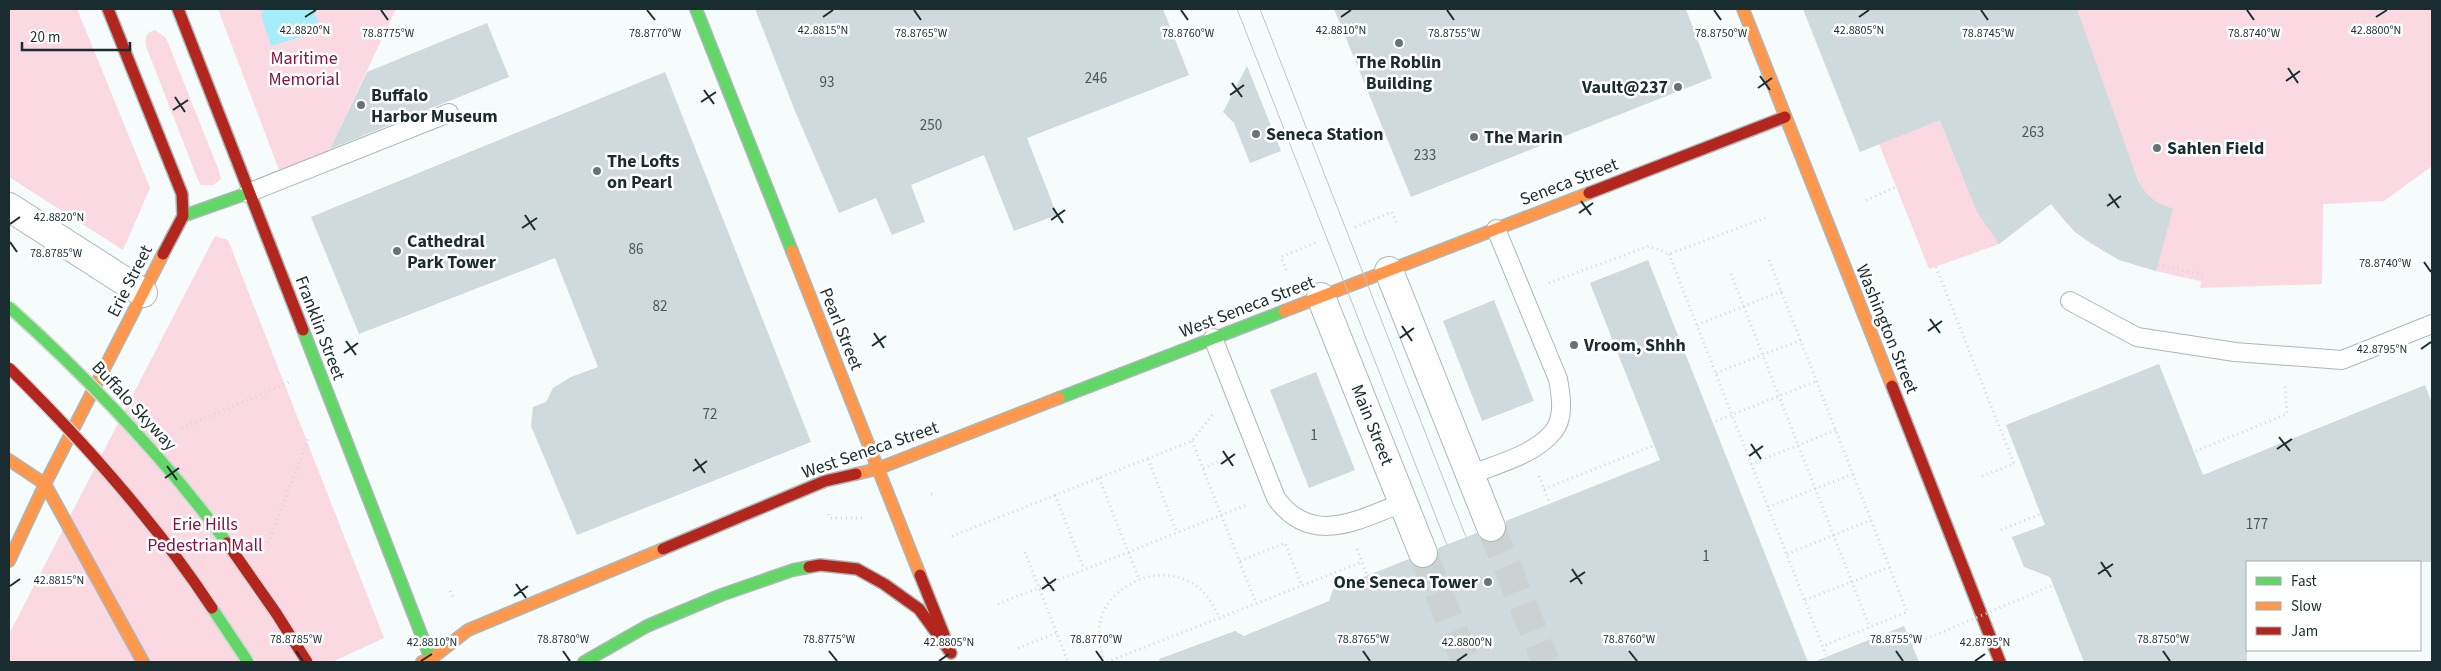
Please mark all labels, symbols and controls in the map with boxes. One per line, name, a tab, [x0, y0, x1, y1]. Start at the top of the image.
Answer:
scale bar	[22, 20, 130, 52]
text: 42.8820°N	[280, 22, 330, 39]
text: 42.8815°N	[798, 22, 848, 39]
text: 42.8810°N	[1316, 22, 1366, 39]
text: 42.8805°N	[1834, 22, 1884, 39]
text: 42.8800°N	[2351, 22, 2401, 39]
text: 78.8775°W	[362, 25, 415, 42]
text: 78.8770°W	[629, 25, 682, 42]
text: 78.8765°W	[895, 25, 948, 42]
text: 78.8760°W	[1162, 25, 1215, 42]
text: 78.8755°W	[1428, 25, 1481, 42]
text: 78.8750°W	[1695, 25, 1748, 42]
text: 78.8745°W	[1962, 25, 2015, 42]
text: 78.8740°W	[2228, 25, 2281, 42]
text: 20 m	[30, 27, 60, 48]
marker: The Roblin Building	[1393, 37, 1405, 49]
park label: Maritime Memorial	[268, 46, 340, 92]
place label: The Roblin Building	[1357, 50, 1441, 96]
house number: 246	[1085, 68, 1107, 89]
house number: 93	[820, 72, 834, 93]
place label: Vault@237	[1581, 75, 1668, 100]
marker: Vault@237	[1672, 81, 1684, 93]
place label: Buffalo Harbor Museum	[371, 83, 498, 129]
marker: Buffalo Harbor Museum	[355, 99, 367, 111]
house number: 250	[920, 115, 942, 136]
place label: Seneca Station	[1266, 122, 1384, 147]
house number: 263	[2022, 122, 2044, 143]
place label: The Marin	[1484, 125, 1563, 150]
marker: Seneca Station	[1250, 128, 1262, 140]
marker: The Marin	[1468, 131, 1480, 143]
place label: Sahlen Field	[2167, 136, 2264, 161]
marker: Sahlen Field	[2151, 142, 2163, 154]
house number: 233	[1414, 145, 1436, 166]
place label: The Lofts on Pearl	[607, 149, 679, 195]
street label: Seneca Street	[1516, 152, 1622, 212]
marker: The Lofts on Pearl	[591, 165, 603, 177]
text: 42.8820°N	[34, 209, 84, 226]
place label: Cathedral Park Tower	[407, 229, 497, 275]
house number: 86	[629, 239, 643, 260]
street label: Erie Street	[101, 241, 159, 321]
text: 78.8785°W	[30, 245, 83, 262]
marker: Cathedral Park Tower	[391, 245, 403, 257]
text: 78.8740°W	[2359, 255, 2412, 272]
street label: Washington Street	[1850, 260, 1924, 398]
street label: West Seneca Street	[1176, 270, 1318, 344]
street label: Franklin Street	[289, 272, 351, 384]
street label: Pearl Street	[813, 284, 869, 374]
house number: 82	[653, 296, 667, 317]
place label: Vroom, Shhh	[1583, 333, 1686, 358]
marker: Vroom, Shhh	[1568, 339, 1580, 351]
text: 42.8795°N	[2357, 341, 2407, 358]
street label: Buffalo Skyway	[86, 356, 183, 457]
street label: Main Street	[1344, 381, 1400, 469]
house number: 72	[703, 404, 717, 425]
street label: West Seneca Street	[798, 415, 942, 485]
house number: 1	[1310, 425, 1318, 446]
park label: Erie Hills Pedestrian Mall	[147, 512, 263, 558]
house number: 177	[2246, 514, 2268, 535]
house number: 1	[1702, 546, 1710, 567]
legend	[2246, 561, 2421, 651]
place label: One Seneca Tower	[1333, 570, 1479, 595]
text: Fast	[2291, 571, 2317, 592]
text: 42.8815°N	[34, 572, 84, 589]
marker: One Seneca Tower	[1482, 576, 1494, 588]
text: Slow	[2291, 596, 2322, 617]
text: Jam	[2291, 621, 2318, 642]
text: 78.8785°W	[270, 631, 323, 648]
text: 78.8780°W	[537, 631, 590, 648]
text: 78.8775°W	[803, 631, 856, 648]
text: 78.8770°W	[1070, 631, 1123, 648]
text: 78.8765°W	[1337, 631, 1390, 648]
text: 78.8760°W	[1603, 631, 1656, 648]
text: 78.8755°W	[1870, 631, 1923, 648]
text: 78.8750°W	[2137, 631, 2190, 648]
text: 42.8810°N	[407, 634, 457, 651]
text: 42.8805°N	[924, 634, 974, 651]
text: 42.8800°N	[1442, 634, 1492, 651]
text: 42.8795°N	[1960, 634, 2010, 651]

